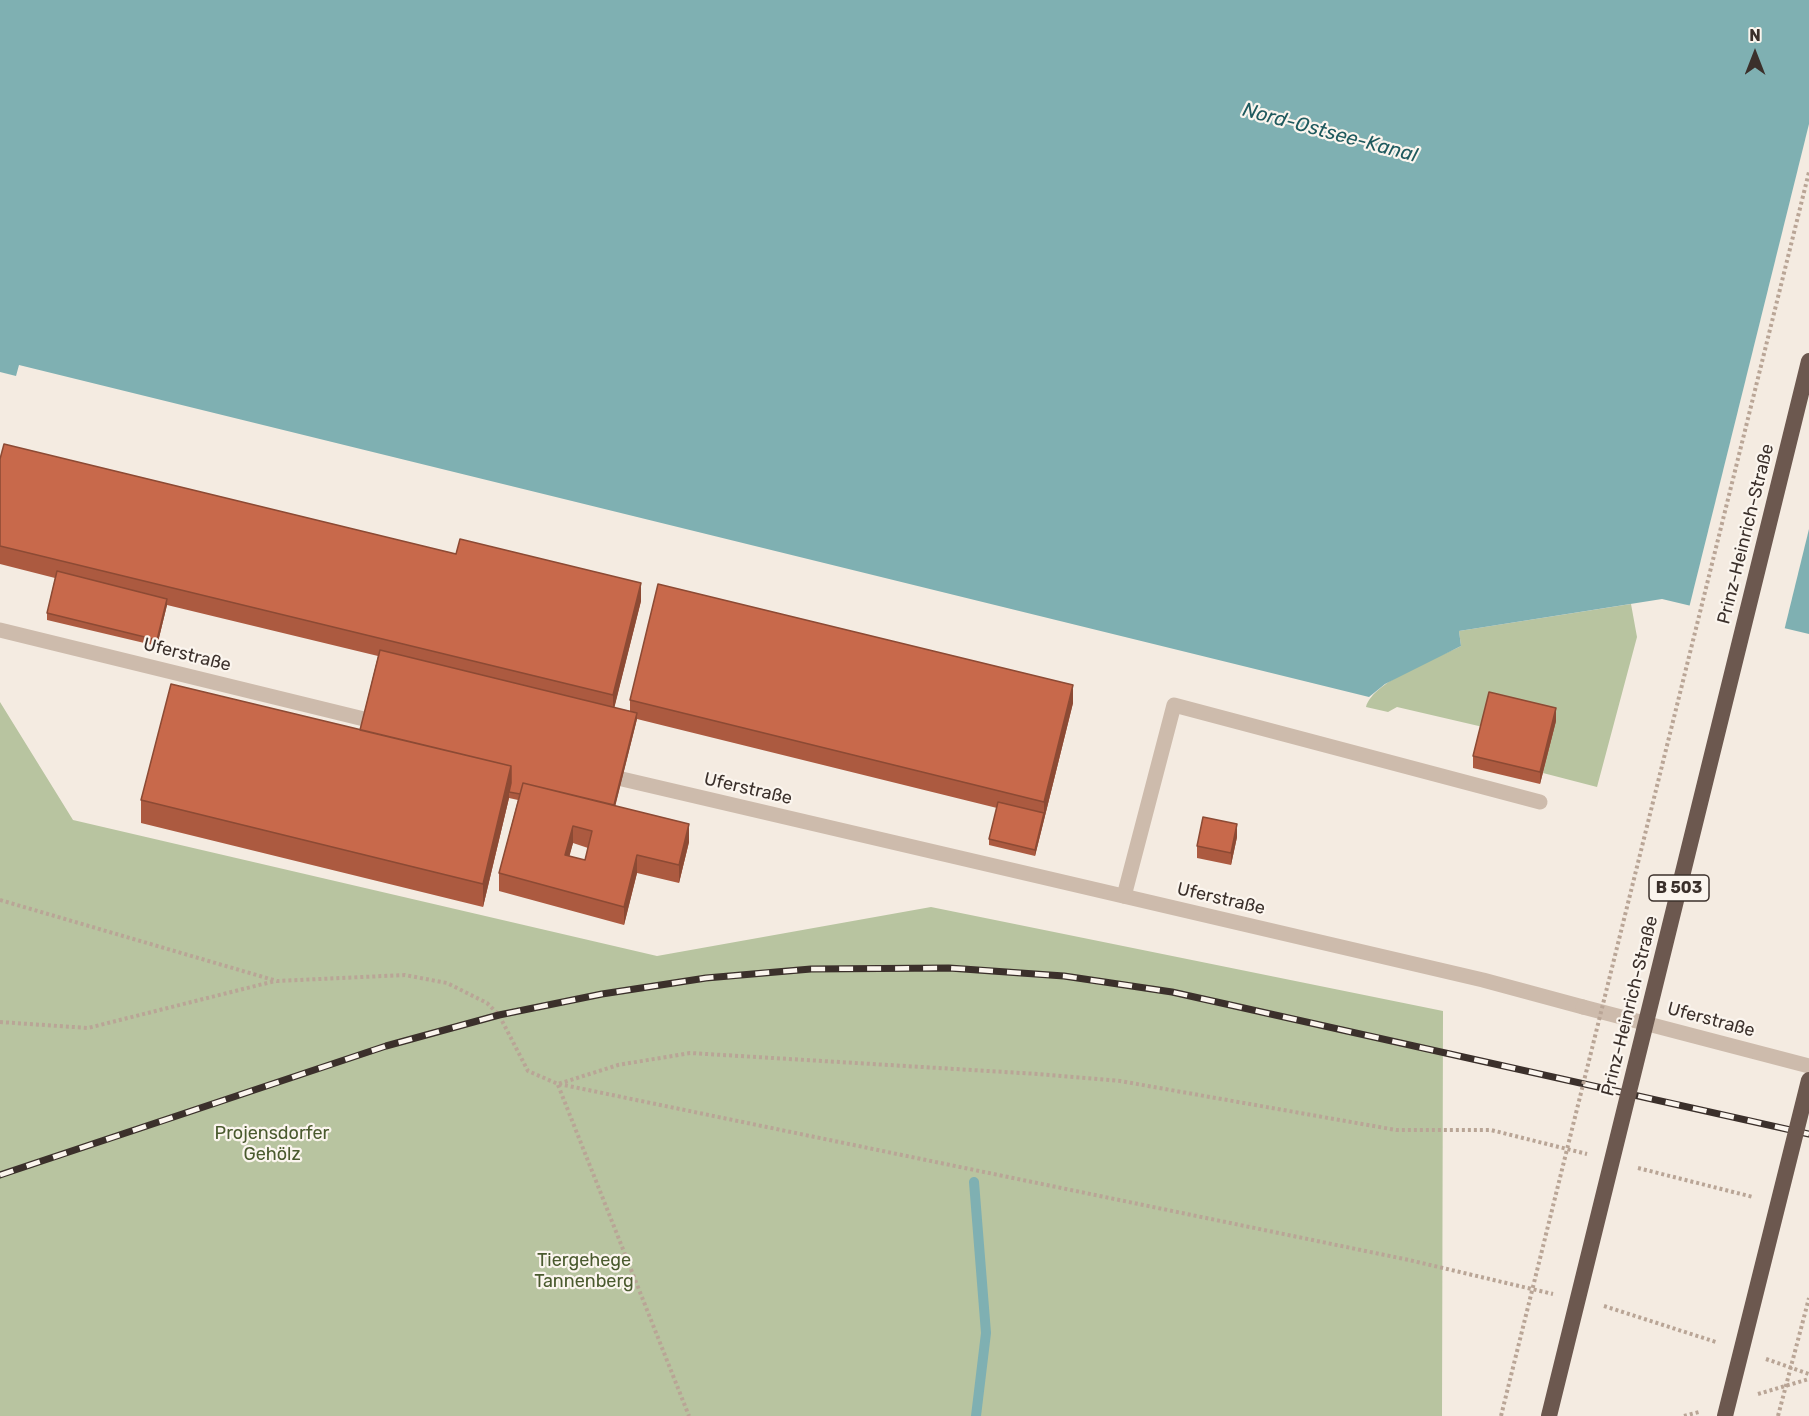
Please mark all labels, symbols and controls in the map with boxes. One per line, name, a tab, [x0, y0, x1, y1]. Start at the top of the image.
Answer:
north arrow	[1725, 24, 1785, 84]
text: N	[1749, 26, 1761, 45]
water label: Nord-Ostsee-Kanal	[1240, 98, 1420, 168]
street label: Prinz-Heinrich-Straße	[1713, 442, 1779, 626]
street label: Uferstraße	[141, 634, 233, 676]
street label: Uferstraße	[702, 768, 794, 810]
road number: B 503	[1649, 875, 1709, 901]
street label: Uferstraße	[1175, 878, 1267, 920]
street label: Prinz-Heinrich-Straße	[1597, 914, 1663, 1098]
street label: Uferstraße	[1665, 998, 1757, 1042]
park label: Projensdorfer Gehölz	[215, 1123, 329, 1166]
park label: Tiergehege Tannenberg	[534, 1250, 634, 1292]

